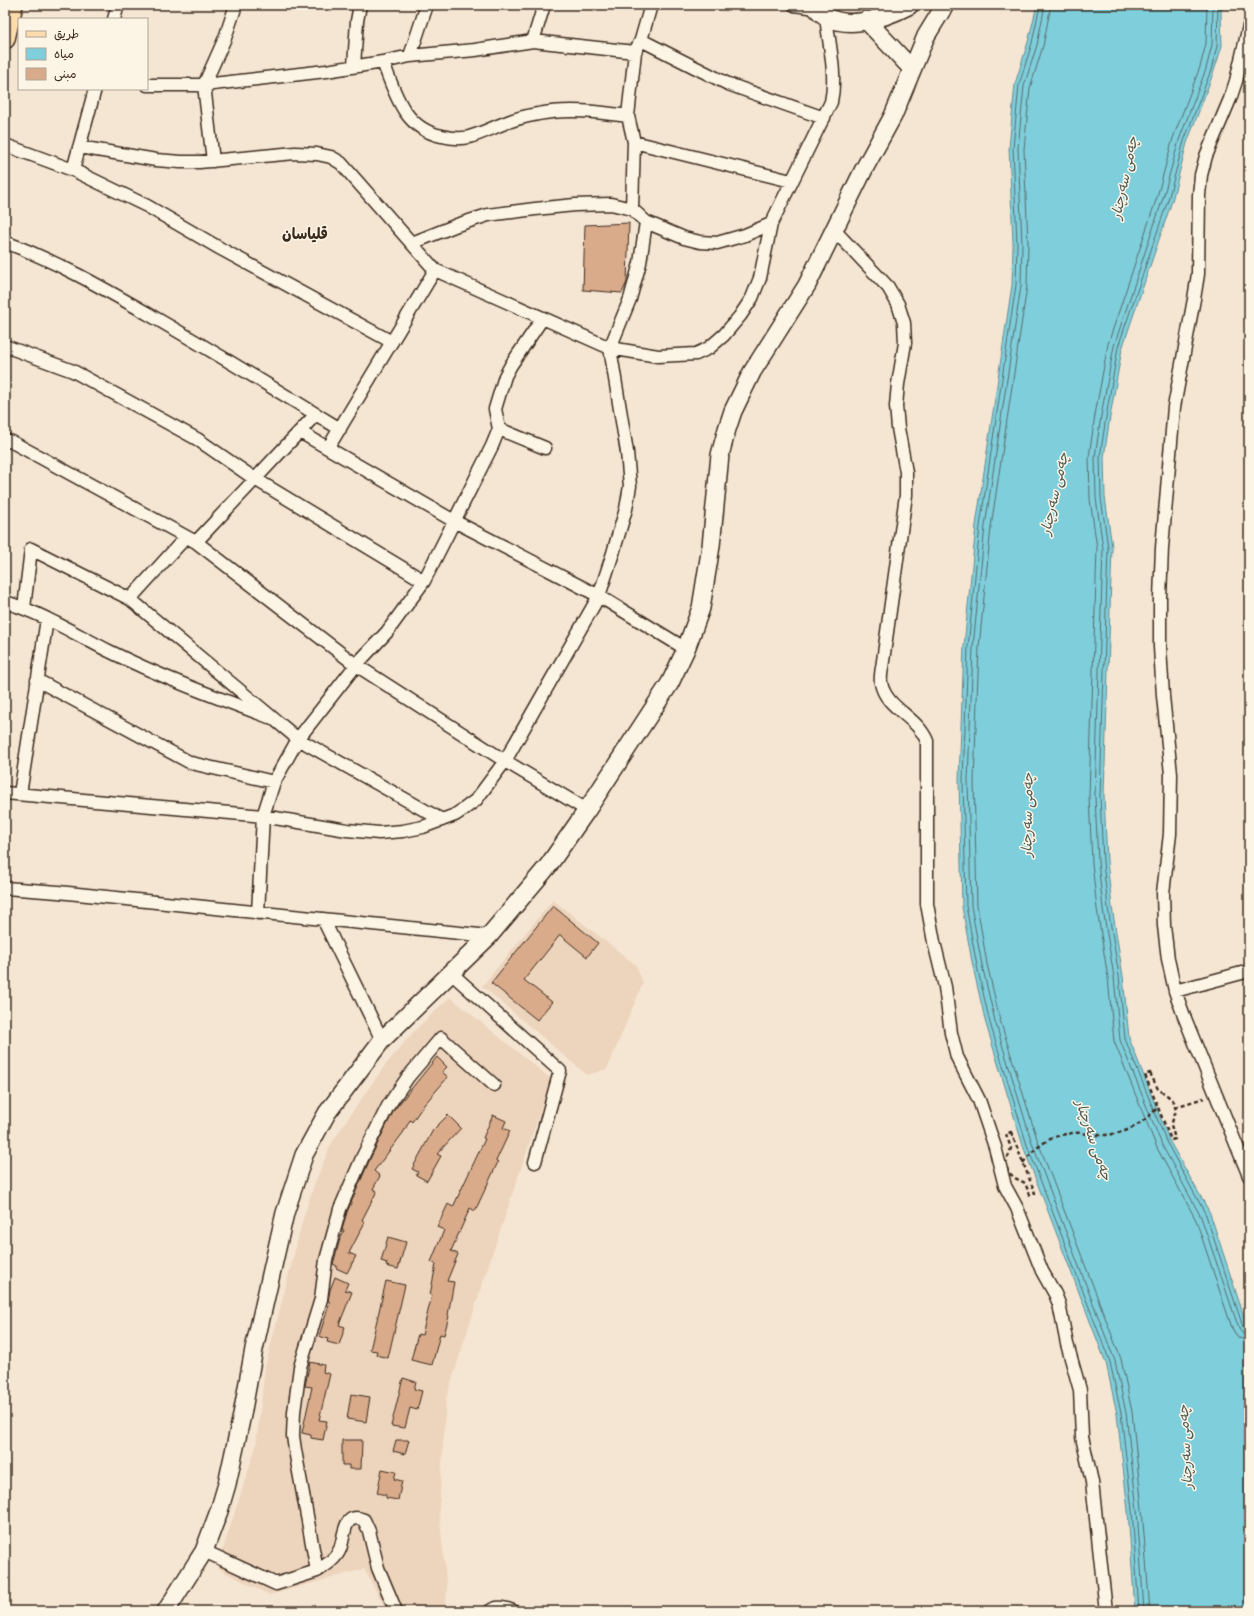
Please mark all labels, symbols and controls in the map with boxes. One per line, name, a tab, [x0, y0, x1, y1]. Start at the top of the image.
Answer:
legend	[18, 18, 148, 90]
text: طريق	[54, 27, 79, 43]
text: مياه	[54, 47, 74, 63]
text: مبنى	[54, 67, 77, 83]
water label: چەمی سەرچنار	[1107, 134, 1143, 222]
district label: قلياسان	[282, 225, 328, 245]
water label: چەمی سەرچنار	[1037, 450, 1073, 538]
water label: چەمی سەرچنار	[1018, 772, 1038, 858]
water label: چەمی سەرچنار	[1070, 1096, 1115, 1183]
water label: چەمی سەرچنار	[1175, 1404, 1197, 1491]

